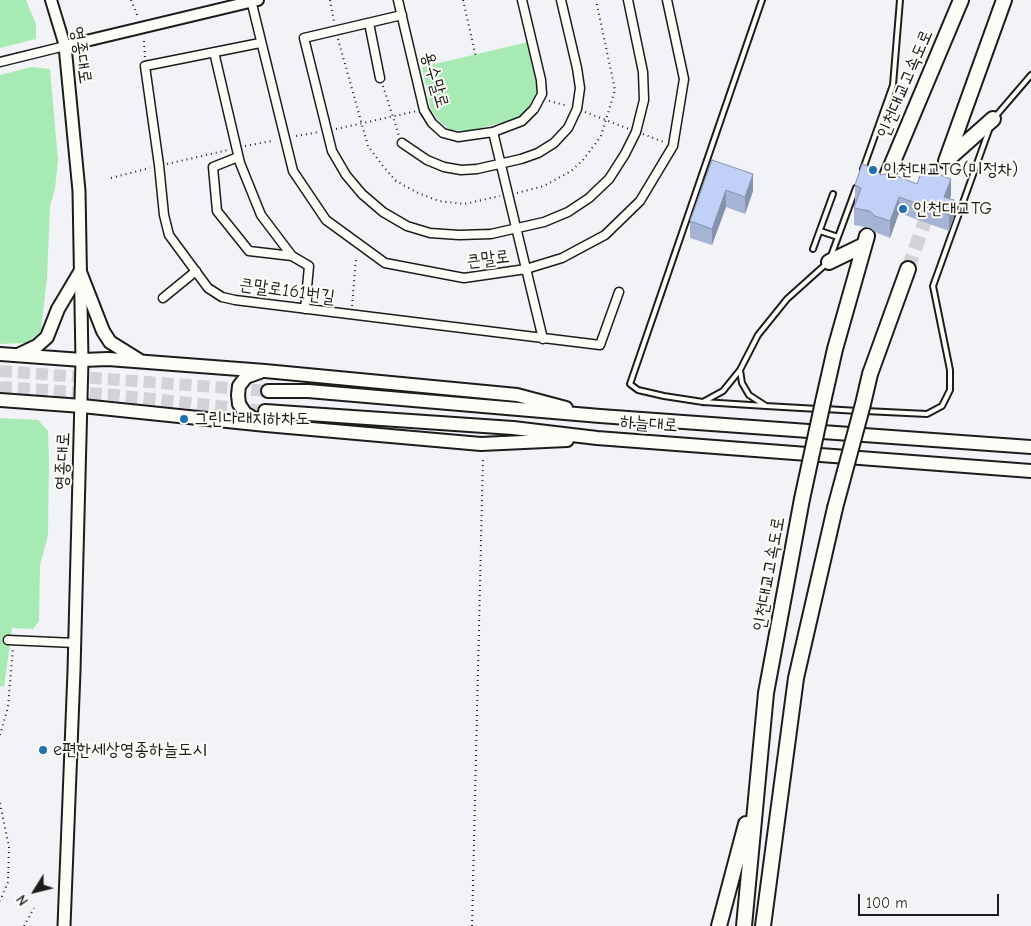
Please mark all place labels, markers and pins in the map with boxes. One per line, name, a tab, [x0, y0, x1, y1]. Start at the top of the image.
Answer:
place label: 인천대교TG(미정차)	[883, 159, 1018, 181]
marker: 인천대교TG(미정차)	[867, 164, 879, 176]
place label: 인천대교TG	[913, 198, 992, 220]
marker: 인천대교TG	[897, 203, 909, 215]
place label: 그린나래지하차도	[194, 408, 310, 430]
marker: 그린나래지하차도	[178, 413, 190, 425]
place label: e편한세상영종하늘도시	[53, 739, 207, 761]
marker: e편한세상영종하늘도시	[37, 744, 49, 756]

